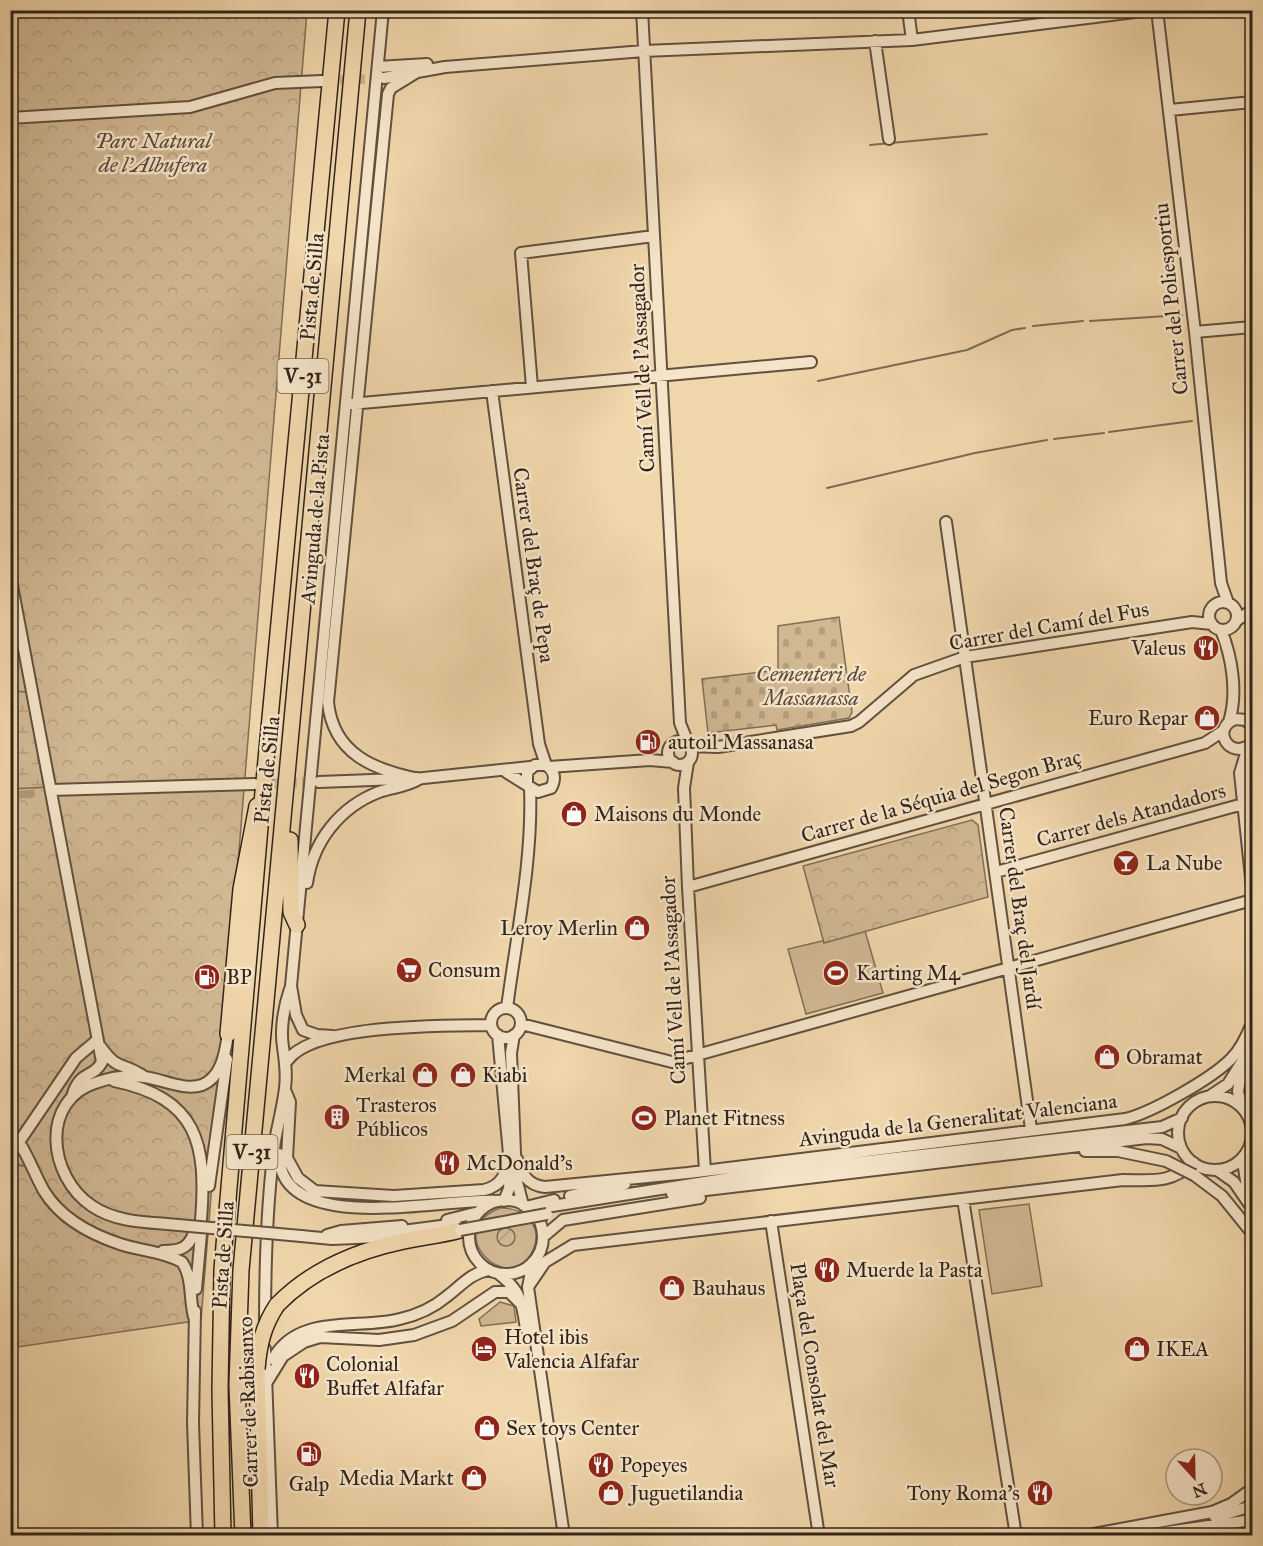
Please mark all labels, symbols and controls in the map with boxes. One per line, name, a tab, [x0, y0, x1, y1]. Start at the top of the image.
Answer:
park label: Parc Natural de l'Albufera	[95, 128, 213, 178]
street label: Carrer del Poliesportiu	[1148, 202, 1194, 396]
street label: Pista de Silla	[294, 232, 330, 342]
street label: Camí Vell de l'Assagador	[624, 263, 660, 473]
road number: V-31	[278, 359, 328, 393]
street label: Avinguda de la Pista	[295, 433, 335, 606]
street label: Carrer del Braç de Pepa	[507, 466, 561, 664]
street label: Carrer del Camí del Fus	[947, 596, 1151, 656]
restaurant icon: Valeus	[1191, 633, 1221, 663]
place label: Valeus	[1130, 635, 1186, 661]
park label: Cementeri de Massanassa	[756, 661, 867, 711]
shop icon: Euro Repar	[1192, 703, 1222, 733]
place label: Euro Repar	[1088, 705, 1188, 731]
street label: Pista de Silla	[248, 715, 286, 825]
fuel station icon: autoil Massanasa	[633, 727, 663, 757]
place label: autoil Massanasa	[668, 729, 814, 755]
street label: Carrer de la Séquia del Segon Braç	[798, 743, 1084, 848]
street label: Carrer dels Atandadors	[1034, 777, 1228, 853]
shop icon: Maisons du Monde	[559, 799, 589, 829]
place label: Maisons du Monde	[594, 801, 762, 827]
street label: Carrer del Braç del Jardí	[993, 805, 1047, 1012]
bar icon: La Nube	[1111, 848, 1141, 878]
place label: La Nube	[1146, 850, 1223, 876]
street label: Camí Vell de l'Assagador	[655, 875, 691, 1085]
shop icon: Leroy Merlin	[622, 913, 652, 943]
place label: Leroy Merlin	[500, 915, 618, 941]
supermarket icon: Consum	[394, 955, 424, 985]
place label: Consum	[428, 957, 501, 983]
sports icon: Karting M4	[821, 958, 851, 988]
place label: Karting M4	[856, 960, 961, 986]
fuel station icon: BP	[192, 962, 222, 992]
place label: BP	[226, 964, 252, 990]
shop icon: Obramat	[1092, 1042, 1122, 1072]
place label: Obramat	[1126, 1044, 1203, 1070]
shop icon: Merkal	[410, 1060, 440, 1090]
shop icon: Kiabi	[448, 1060, 478, 1090]
place label: Merkal	[344, 1062, 406, 1088]
place label: Kiabi	[482, 1062, 528, 1088]
street label: Avinguda de la Generalitat Valenciana	[796, 1088, 1119, 1153]
place label: Trasteros Públicos	[356, 1092, 437, 1142]
building icon: Trasteros Públicos	[322, 1102, 352, 1132]
sports icon: Planet Fitness	[629, 1103, 659, 1133]
place label: Planet Fitness	[664, 1105, 785, 1131]
road number: V-31	[226, 1135, 278, 1169]
restaurant icon: McDonald's	[432, 1148, 462, 1178]
place label: McDonald's	[466, 1150, 573, 1176]
street label: Pista de Silla	[206, 1200, 240, 1310]
restaurant icon: Muerde la Pasta	[812, 1255, 842, 1285]
place label: Muerde la Pasta	[846, 1257, 983, 1283]
street label: Plaça del Consolat del Mar	[784, 1261, 846, 1489]
shop icon: Bauhaus	[657, 1273, 687, 1303]
place label: Bauhaus	[692, 1275, 765, 1301]
street label: Carrer de Rabisanxo	[232, 1316, 264, 1488]
place label: Hotel ibis Valencia Alfafar	[503, 1324, 639, 1374]
hotel icon: Hotel ibis Valencia Alfafar	[469, 1334, 499, 1364]
shop icon: IKEA	[1122, 1334, 1152, 1364]
place label: IKEA	[1156, 1336, 1209, 1362]
place label: Colonial Buffet Alfafar	[326, 1351, 444, 1401]
restaurant icon: Colonial Buffet Alfafar	[292, 1361, 322, 1391]
shop icon: Sex toys Center	[472, 1413, 502, 1443]
place label: Sex toys Center	[506, 1415, 639, 1441]
fuel station icon: Galp	[294, 1439, 324, 1469]
north arrow	[1164, 1447, 1224, 1507]
restaurant icon: Popeyes	[586, 1450, 616, 1480]
place label: Popeyes	[620, 1452, 687, 1478]
shop icon: Media Markt	[459, 1463, 489, 1493]
place label: Media Markt	[339, 1465, 455, 1491]
place label: Galp	[289, 1471, 329, 1497]
shop icon: Juguetilandia	[596, 1478, 626, 1508]
restaurant icon: Tony Roma's	[1025, 1478, 1055, 1508]
text: N	[1189, 1479, 1209, 1502]
place label: Juguetilandia	[628, 1480, 744, 1506]
place label: Tony Roma's	[907, 1480, 1020, 1506]

